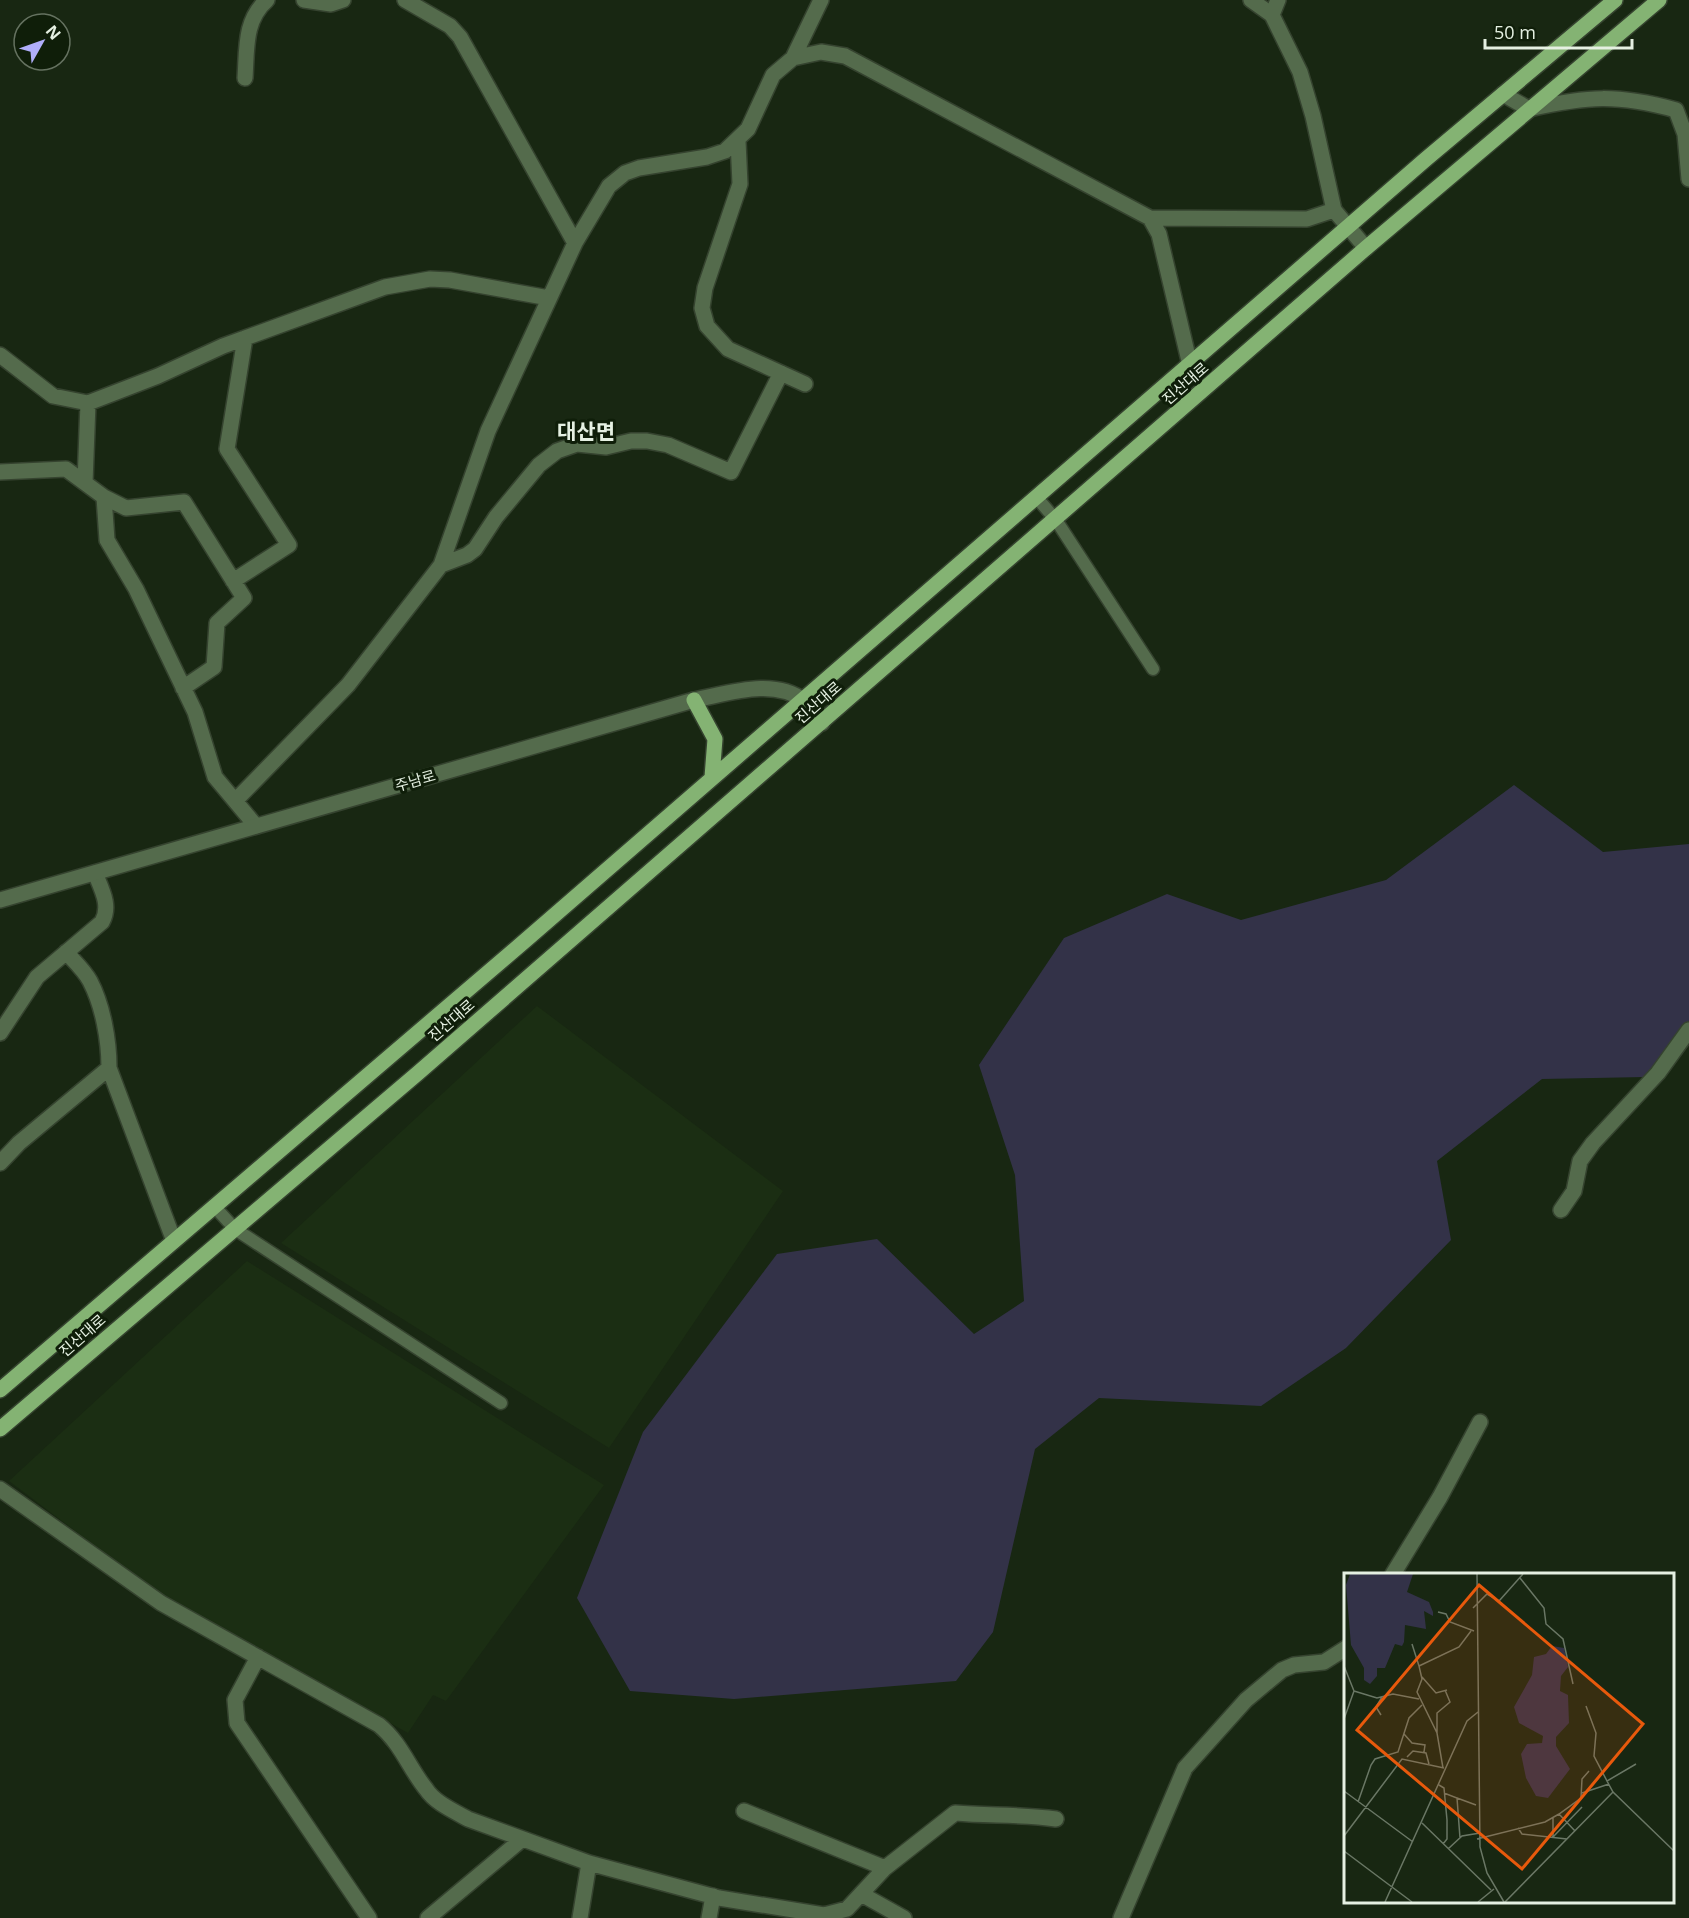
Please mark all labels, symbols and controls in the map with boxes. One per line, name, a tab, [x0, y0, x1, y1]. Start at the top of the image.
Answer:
north arrow	[12, 12, 72, 72]
scale bar	[1485, 12, 1632, 50]
text: N	[41, 20, 66, 44]
text: 50 m	[1494, 20, 1536, 44]
street label: 진산대로	[1158, 357, 1212, 409]
district label: 대산면	[557, 417, 615, 445]
street label: 진산대로	[791, 676, 845, 728]
street label: 주남로	[392, 765, 438, 795]
street label: 진산대로	[424, 994, 478, 1046]
street label: 진산대로	[55, 1309, 109, 1361]
inset map	[1344, 1573, 1674, 1903]

